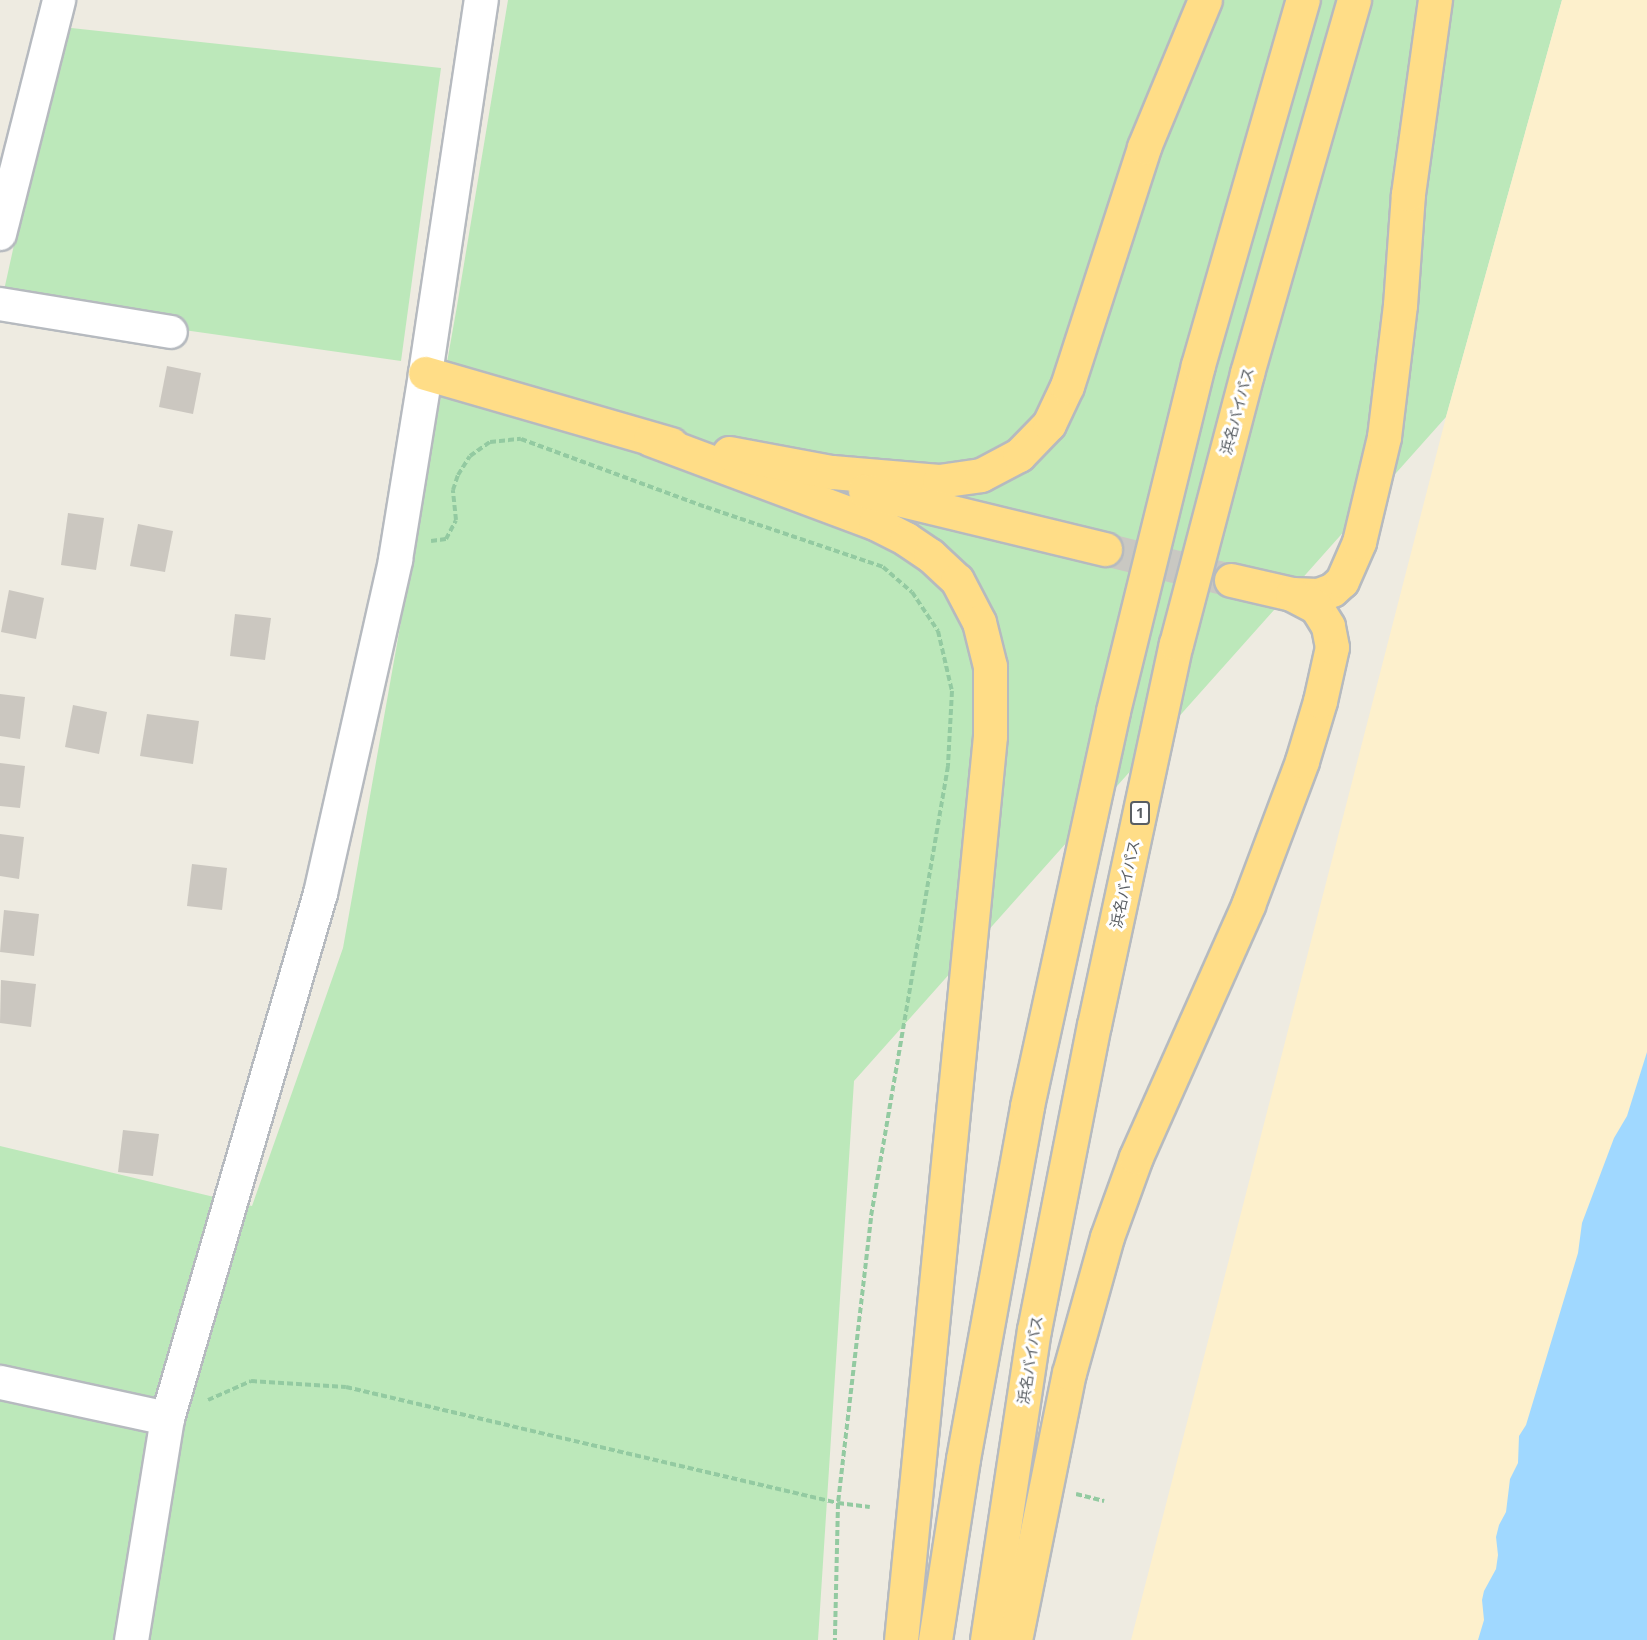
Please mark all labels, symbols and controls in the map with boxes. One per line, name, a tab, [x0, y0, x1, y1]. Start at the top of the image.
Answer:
street label: 浜名バイパス	[1217, 365, 1257, 457]
road number: 1	[1130, 802, 1150, 824]
street label: 浜名バイパス	[1107, 838, 1143, 930]
street label: 浜名バイパス	[1014, 1314, 1046, 1406]

